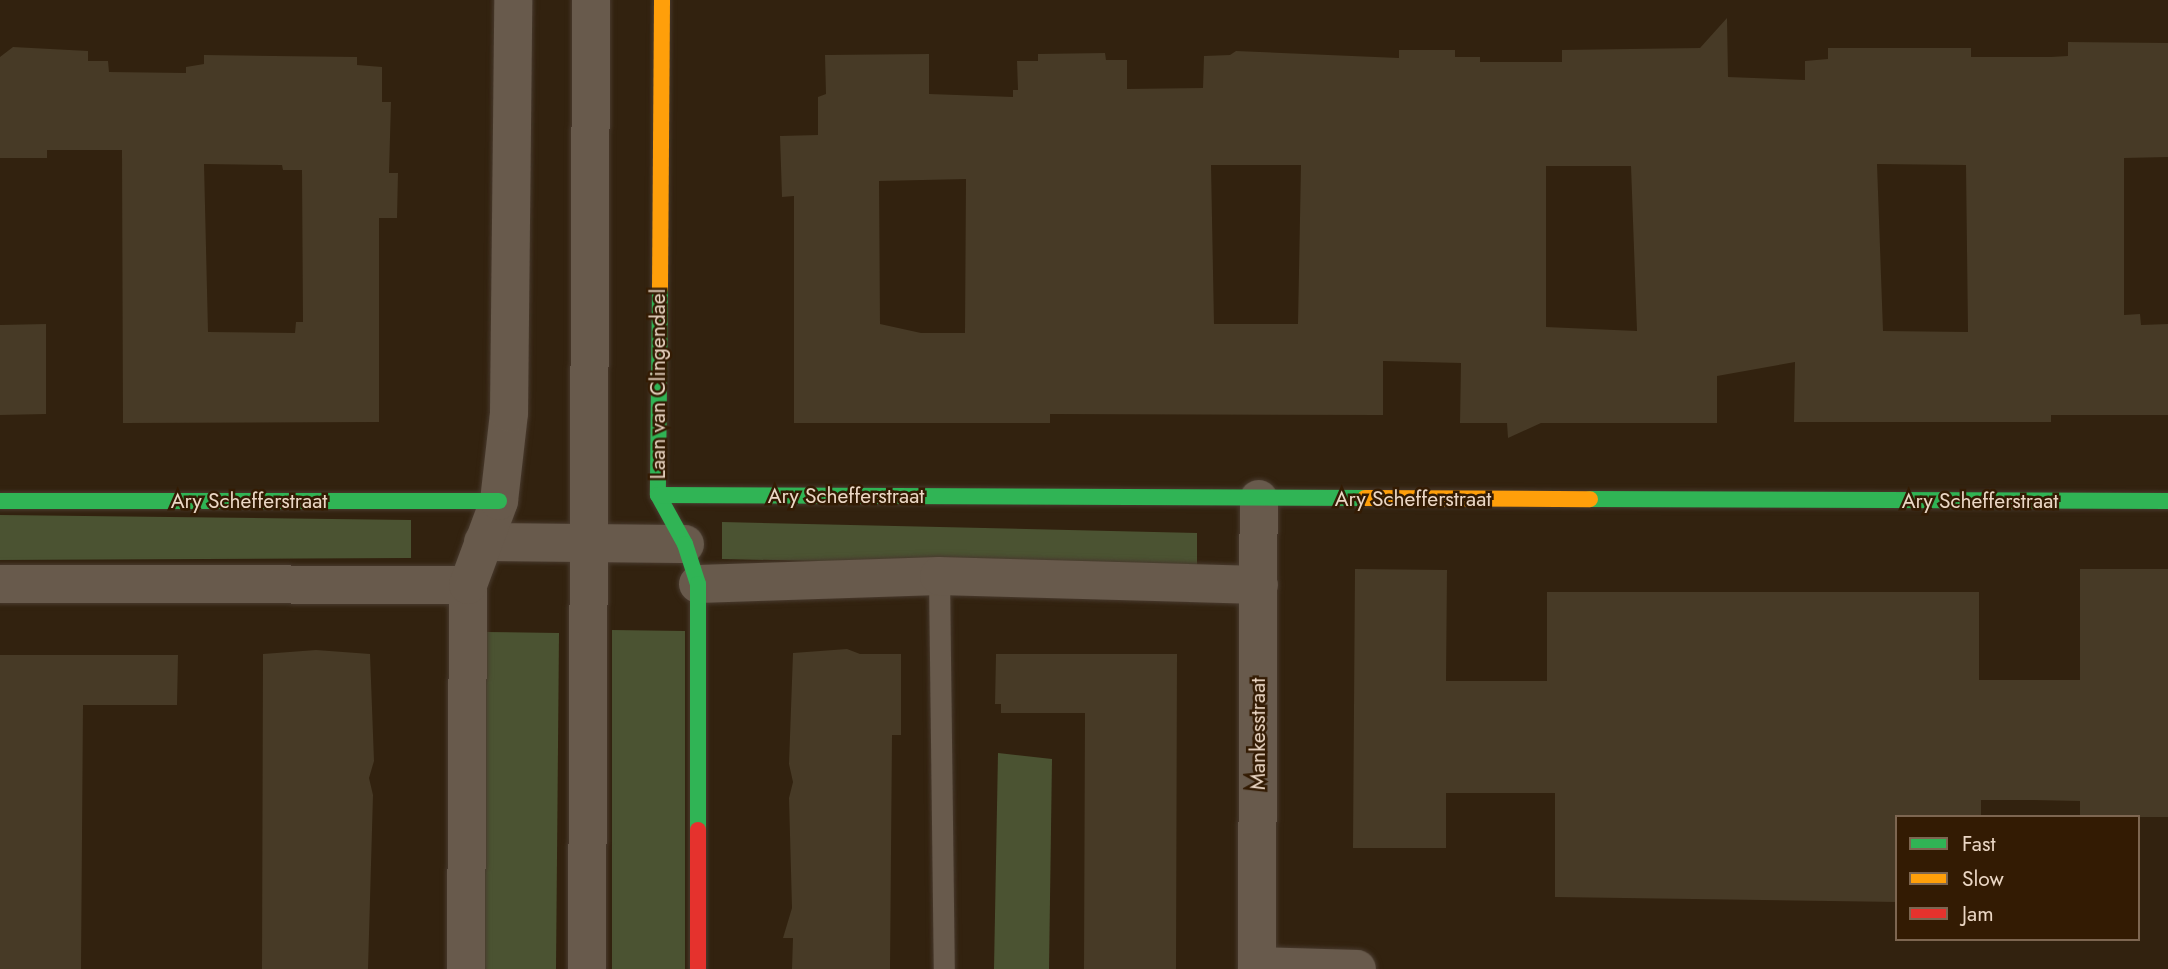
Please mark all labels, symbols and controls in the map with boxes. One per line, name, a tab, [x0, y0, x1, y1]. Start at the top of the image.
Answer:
street label: Laan van Clingendael	[645, 289, 671, 479]
street label: Ary Schefferstraat	[768, 483, 924, 509]
street label: Ary Schefferstraat	[1335, 486, 1491, 512]
street label: Ary Schefferstraat	[171, 488, 327, 514]
street label: Ary Schefferstraat	[1902, 488, 2058, 514]
street label: Mankesstraat	[1245, 678, 1271, 790]
legend	[1895, 815, 2140, 941]
text: Fast	[1962, 829, 1995, 859]
text: Slow	[1962, 864, 2004, 894]
text: Jam	[1962, 899, 1994, 929]

